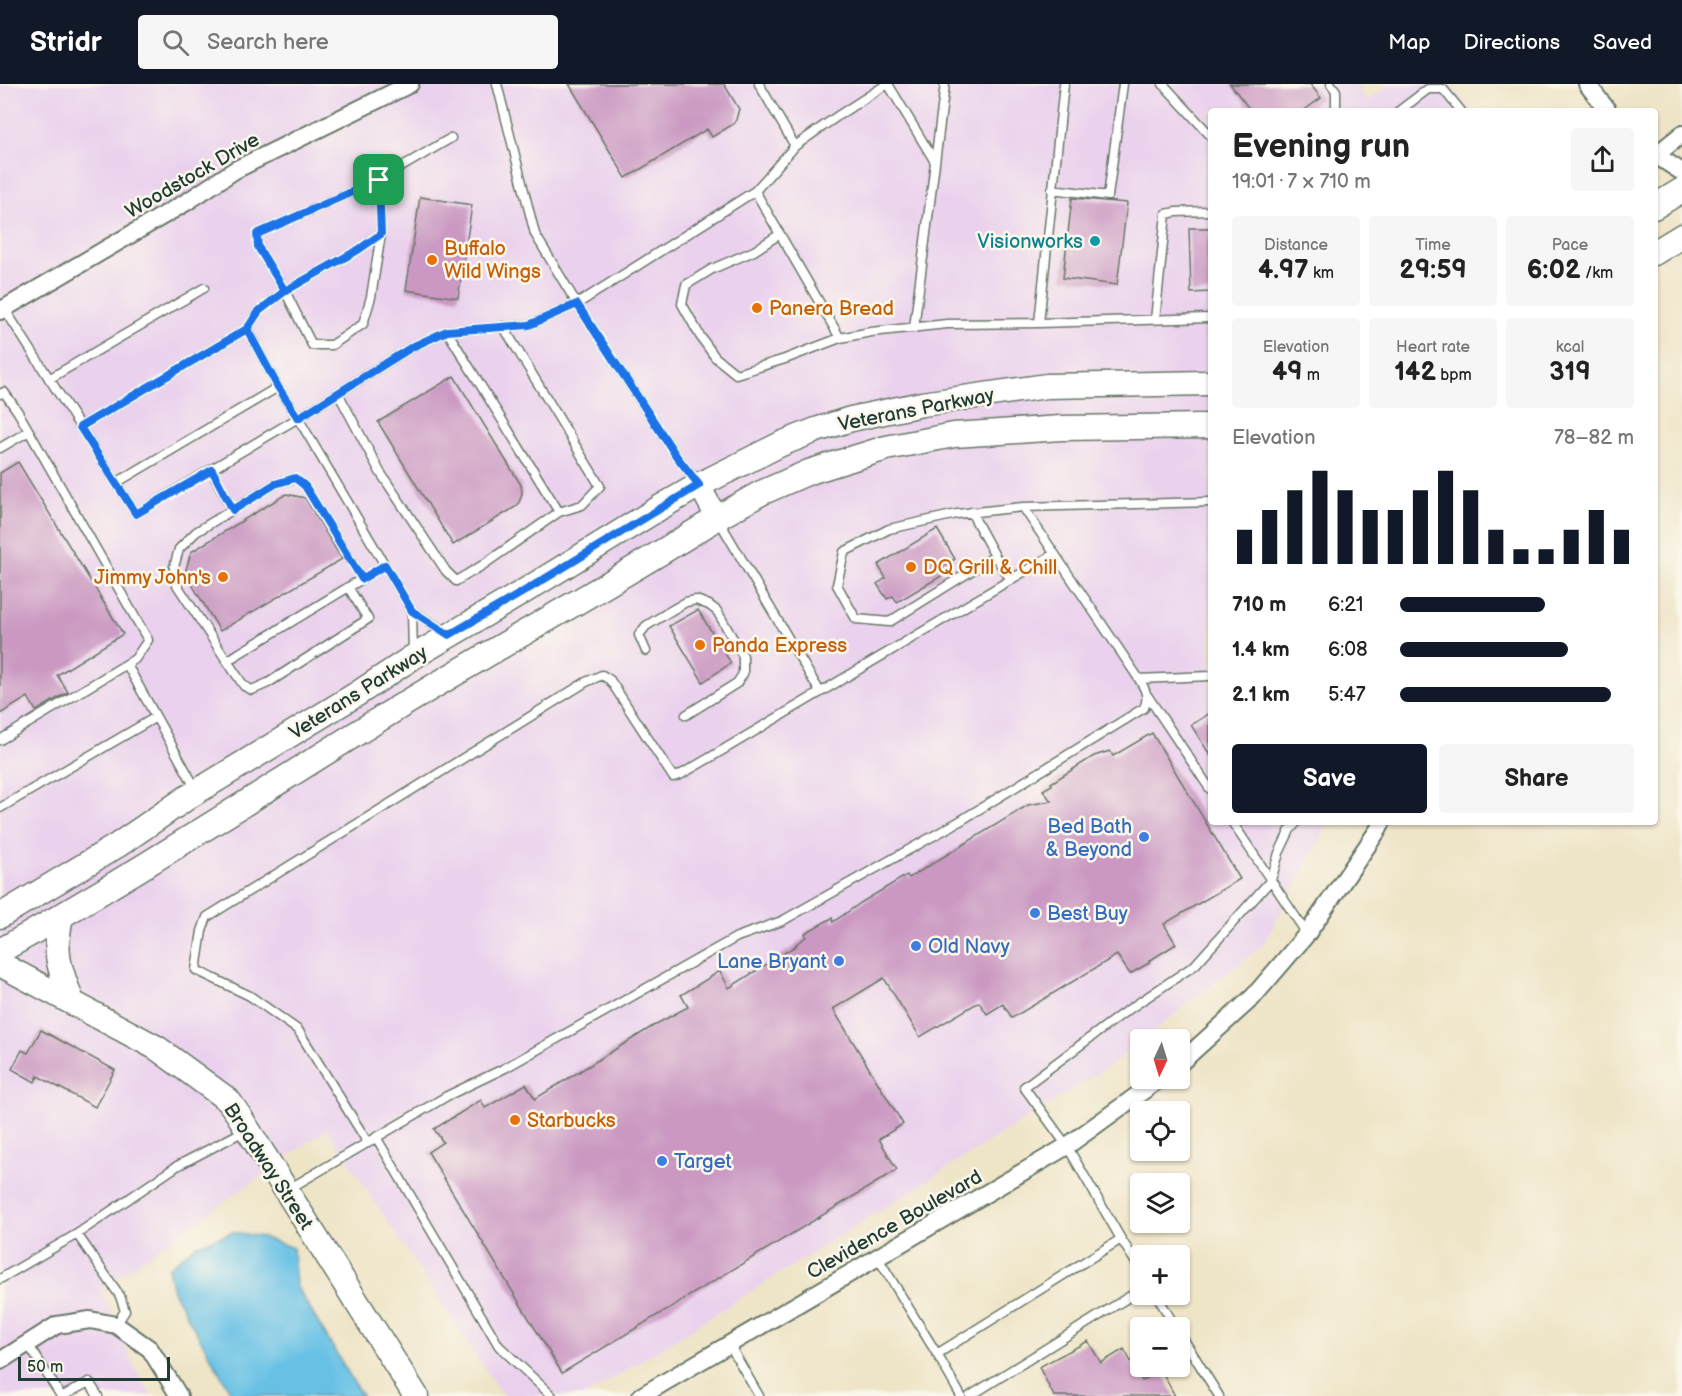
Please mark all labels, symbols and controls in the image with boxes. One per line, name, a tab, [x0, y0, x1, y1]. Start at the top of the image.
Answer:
search box	[138, 15, 558, 69]
text: Stridr	[30, 26, 102, 59]
icon: search	[159, 26, 192, 59]
text: Search here	[207, 29, 329, 56]
text: Map	[1388, 30, 1431, 55]
text: Directions	[1464, 30, 1560, 55]
text: Saved	[1593, 30, 1652, 55]
text: Evening run	[1232, 127, 1410, 167]
street label: Woodstock Drive	[121, 128, 264, 224]
button: share	[1571, 128, 1634, 191]
pin	[353, 154, 404, 205]
icon: arrive	[362, 163, 395, 196]
text: 19:01 · 7 × 710 m	[1232, 170, 1371, 194]
place label: Visionworks	[977, 230, 1083, 254]
marker: Visionworks	[1088, 234, 1102, 248]
text: Distance	[1264, 236, 1328, 255]
text: Time	[1415, 236, 1451, 255]
text: Pace	[1552, 236, 1588, 255]
place label: Buffalo Wild Wings	[444, 237, 541, 284]
marker: Buffalo Wild Wings	[425, 253, 439, 267]
text: 4.97	[1258, 255, 1309, 286]
text: 29:59	[1399, 255, 1467, 286]
text: 6:02	[1527, 255, 1581, 286]
text: km	[1309, 264, 1334, 283]
text: /km	[1581, 264, 1613, 283]
place label: Panera Bread	[769, 297, 894, 321]
marker: Panera Bread	[750, 301, 764, 315]
text: Elevation	[1263, 338, 1329, 357]
text: Heart rate	[1396, 338, 1470, 357]
text: kcal	[1556, 338, 1584, 357]
text: 49	[1272, 357, 1303, 388]
text: 142	[1394, 357, 1436, 388]
text: 319	[1549, 357, 1591, 388]
text: m	[1303, 366, 1320, 385]
text: bpm	[1436, 366, 1472, 385]
street label: Veterans Parkway	[836, 383, 996, 437]
text: Elevation	[1232, 426, 1315, 450]
text: 78–82 m	[1554, 426, 1634, 450]
place label: DQ Grill & Chill	[923, 556, 1057, 580]
marker: DQ Grill & Chill	[904, 560, 918, 574]
place label: Jimmy John's	[94, 566, 211, 590]
marker: Jimmy John's	[216, 570, 230, 584]
text: 710 m	[1232, 593, 1286, 617]
text: 6:21	[1328, 593, 1364, 617]
place label: Panda Express	[712, 634, 847, 658]
marker: Panda Express	[693, 638, 707, 652]
text: 1.4 km	[1232, 638, 1290, 662]
text: 6:08	[1328, 638, 1368, 662]
street label: Veterans Parkway	[285, 641, 432, 745]
text: 2.1 km	[1232, 683, 1290, 707]
text: 5:47	[1328, 683, 1366, 707]
button: Save	[1232, 744, 1427, 813]
button: Share	[1439, 744, 1634, 813]
place label: Bed Bath & Beyond	[1045, 815, 1132, 862]
marker: Bed Bath & Beyond	[1137, 830, 1151, 844]
place label: Best Buy	[1047, 902, 1128, 926]
marker: Best Buy	[1028, 906, 1042, 920]
place label: Old Navy	[928, 935, 1010, 959]
marker: Old Navy	[909, 939, 923, 953]
place label: Lane Bryant	[717, 950, 827, 974]
marker: Lane Bryant	[832, 954, 846, 968]
north arrow	[1130, 1029, 1190, 1089]
map controls	[1130, 1029, 1190, 1377]
street label: Broadway Street	[218, 1099, 318, 1234]
button: locate	[1130, 1101, 1190, 1161]
place label: Starbucks	[527, 1109, 616, 1133]
marker: Starbucks	[508, 1113, 522, 1127]
place label: Target	[674, 1150, 732, 1174]
marker: Target	[655, 1154, 669, 1168]
street label: Clevidence Boulevard	[803, 1165, 986, 1285]
button: layers	[1130, 1173, 1190, 1233]
button: +	[1130, 1245, 1190, 1305]
button: −	[1130, 1317, 1190, 1377]
scale bar	[18, 1354, 170, 1382]
text: 50 m	[27, 1358, 63, 1377]

